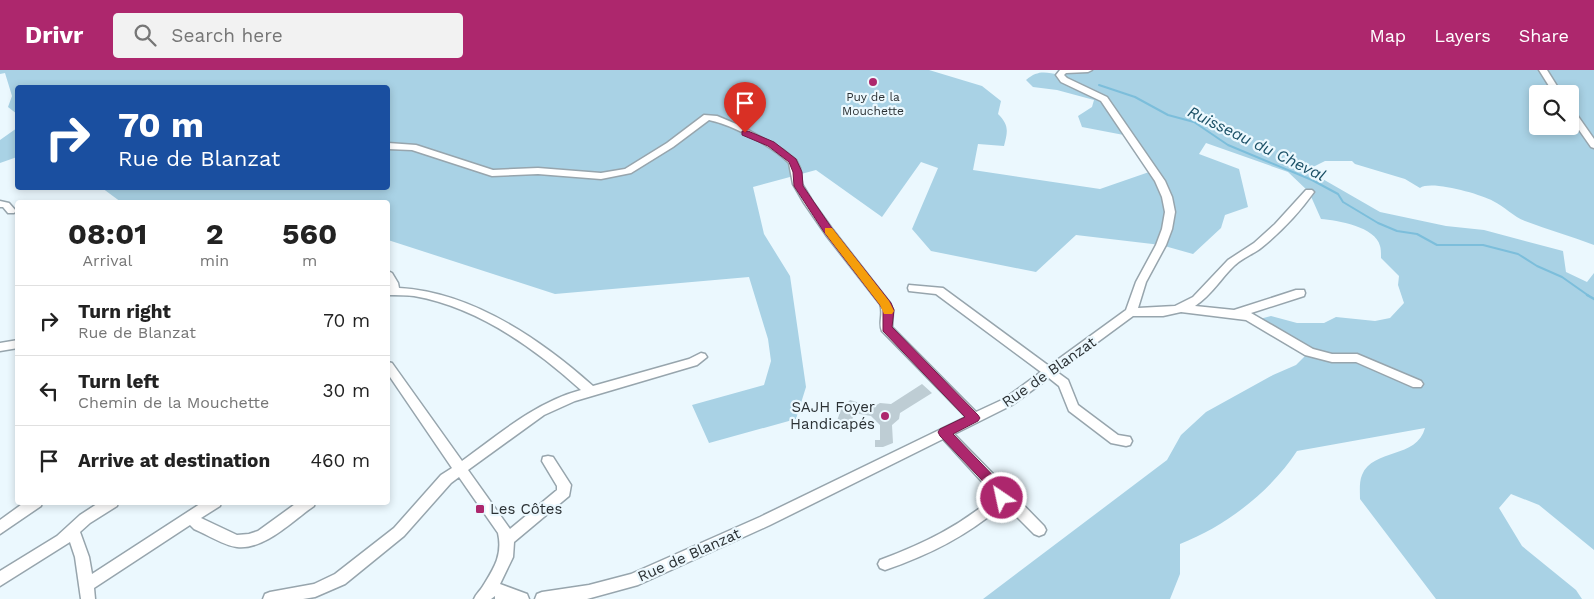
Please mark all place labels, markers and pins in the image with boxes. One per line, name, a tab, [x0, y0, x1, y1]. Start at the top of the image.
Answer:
marker: Puy de la Mouchette	[867, 76, 879, 88]
pin	[724, 82, 766, 133]
place label: Puy de la Mouchette	[842, 90, 904, 118]
place label: SAJH Foyer Handicapés	[790, 398, 875, 433]
marker: SAJH Foyer Handicapés	[879, 410, 891, 422]
place label: Les Côtes	[490, 500, 563, 518]
marker: Les Côtes	[474, 503, 486, 515]

